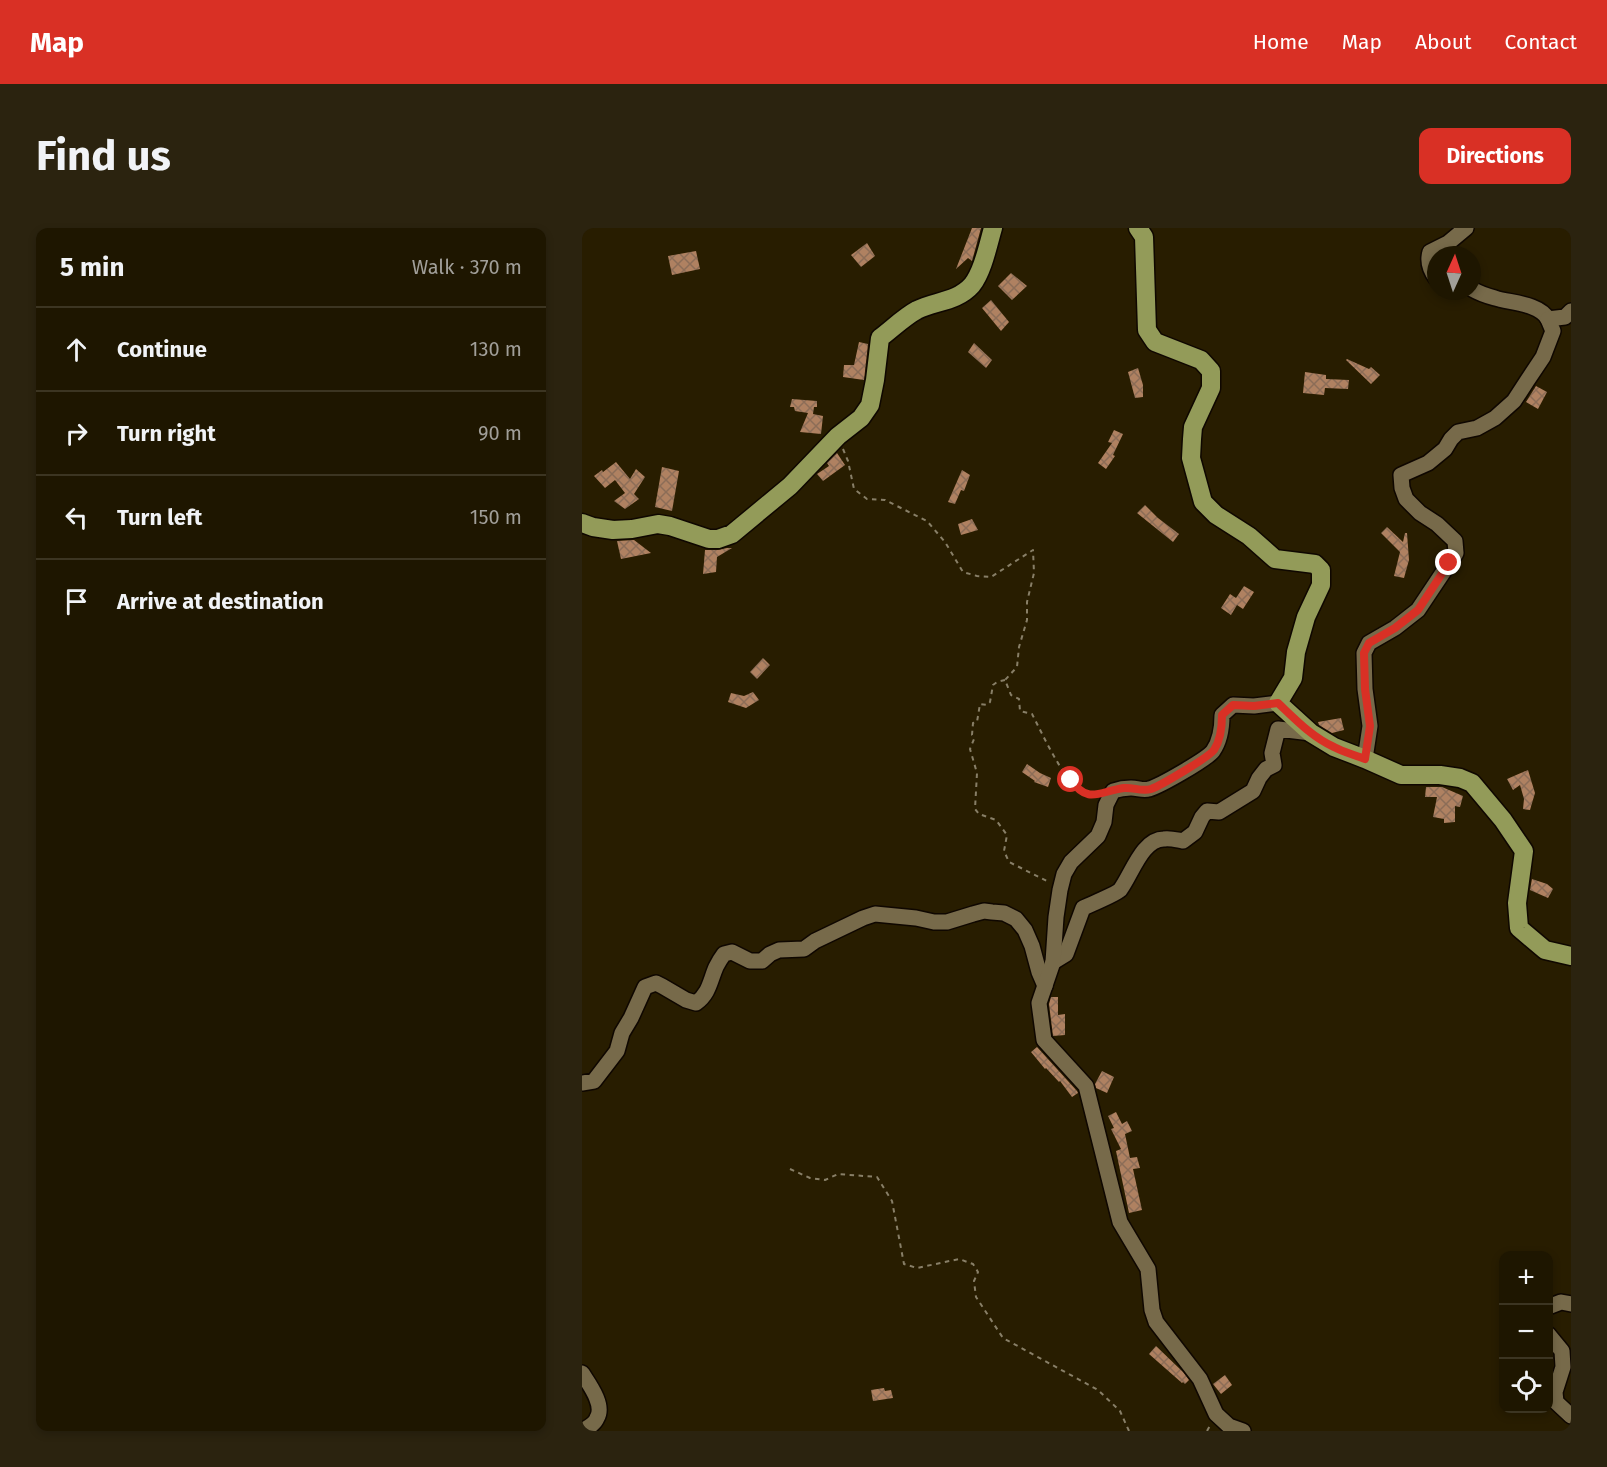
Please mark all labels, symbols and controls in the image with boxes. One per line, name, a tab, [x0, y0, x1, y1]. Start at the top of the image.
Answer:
text: Map	[30, 26, 84, 59]
text: Home	[1253, 29, 1309, 55]
text: Map	[1342, 29, 1382, 55]
text: About	[1415, 29, 1472, 55]
text: Contact	[1505, 29, 1577, 55]
button: Directions	[1419, 128, 1571, 184]
text: Find us	[36, 131, 171, 181]
north arrow	[1427, 246, 1481, 300]
text: 5 min	[60, 252, 124, 283]
text: Walk · 370 m	[412, 255, 522, 279]
icon: ahead	[60, 333, 93, 366]
text: Continue	[117, 336, 207, 363]
text: 130 m	[470, 337, 522, 361]
icon: right	[60, 417, 93, 450]
text: Turn right	[117, 420, 216, 447]
text: 90 m	[478, 421, 522, 445]
icon: left	[60, 501, 93, 534]
text: Turn left	[117, 504, 202, 531]
text: 150 m	[470, 505, 522, 529]
route end	[1435, 549, 1461, 575]
icon: arrive	[60, 585, 93, 618]
text: Arrive at destination	[117, 588, 324, 615]
route start	[1057, 766, 1083, 792]
map controls	[1499, 1251, 1553, 1413]
button: +	[1499, 1251, 1553, 1305]
button: −	[1499, 1305, 1553, 1359]
button: locate	[1499, 1359, 1553, 1413]

